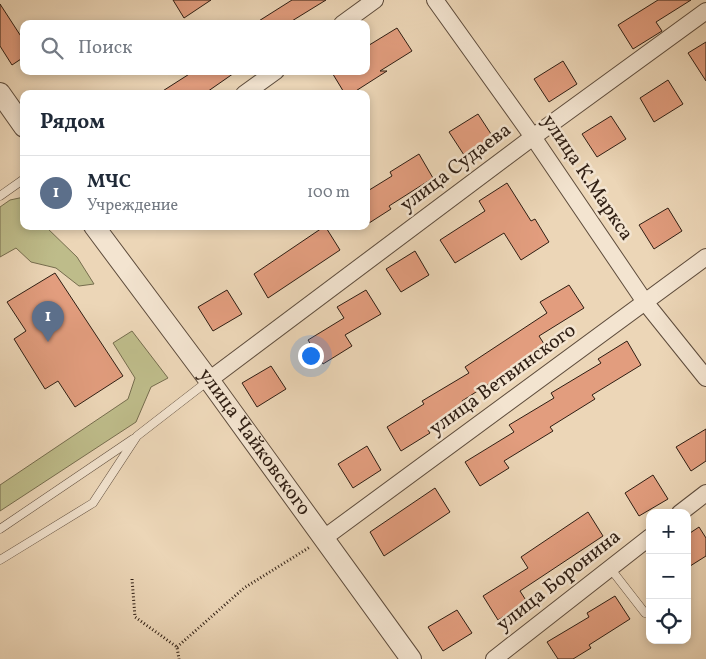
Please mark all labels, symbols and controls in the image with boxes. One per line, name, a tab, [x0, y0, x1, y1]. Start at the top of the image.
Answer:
search box	[20, 20, 370, 75]
icon: search	[38, 34, 66, 62]
text: Поиск	[78, 35, 132, 61]
text: Рядом	[40, 108, 105, 137]
street label: улица К.Маркса	[534, 109, 640, 247]
street label: улица Судаева	[394, 117, 518, 219]
text: МЧС	[87, 169, 131, 195]
text: 1	[53, 182, 59, 204]
text: 100 m	[307, 182, 350, 204]
text: Учреждение	[87, 195, 178, 217]
pin: 1	[32, 301, 64, 342]
street label: улица Ветвинского	[424, 317, 582, 443]
your location	[298, 343, 324, 369]
street label: улица Чайковского	[191, 363, 317, 522]
map controls	[646, 509, 691, 644]
button: +	[646, 509, 691, 554]
street label: улица Боронина	[491, 523, 627, 639]
button: −	[646, 554, 691, 599]
button: locate	[646, 599, 691, 644]

